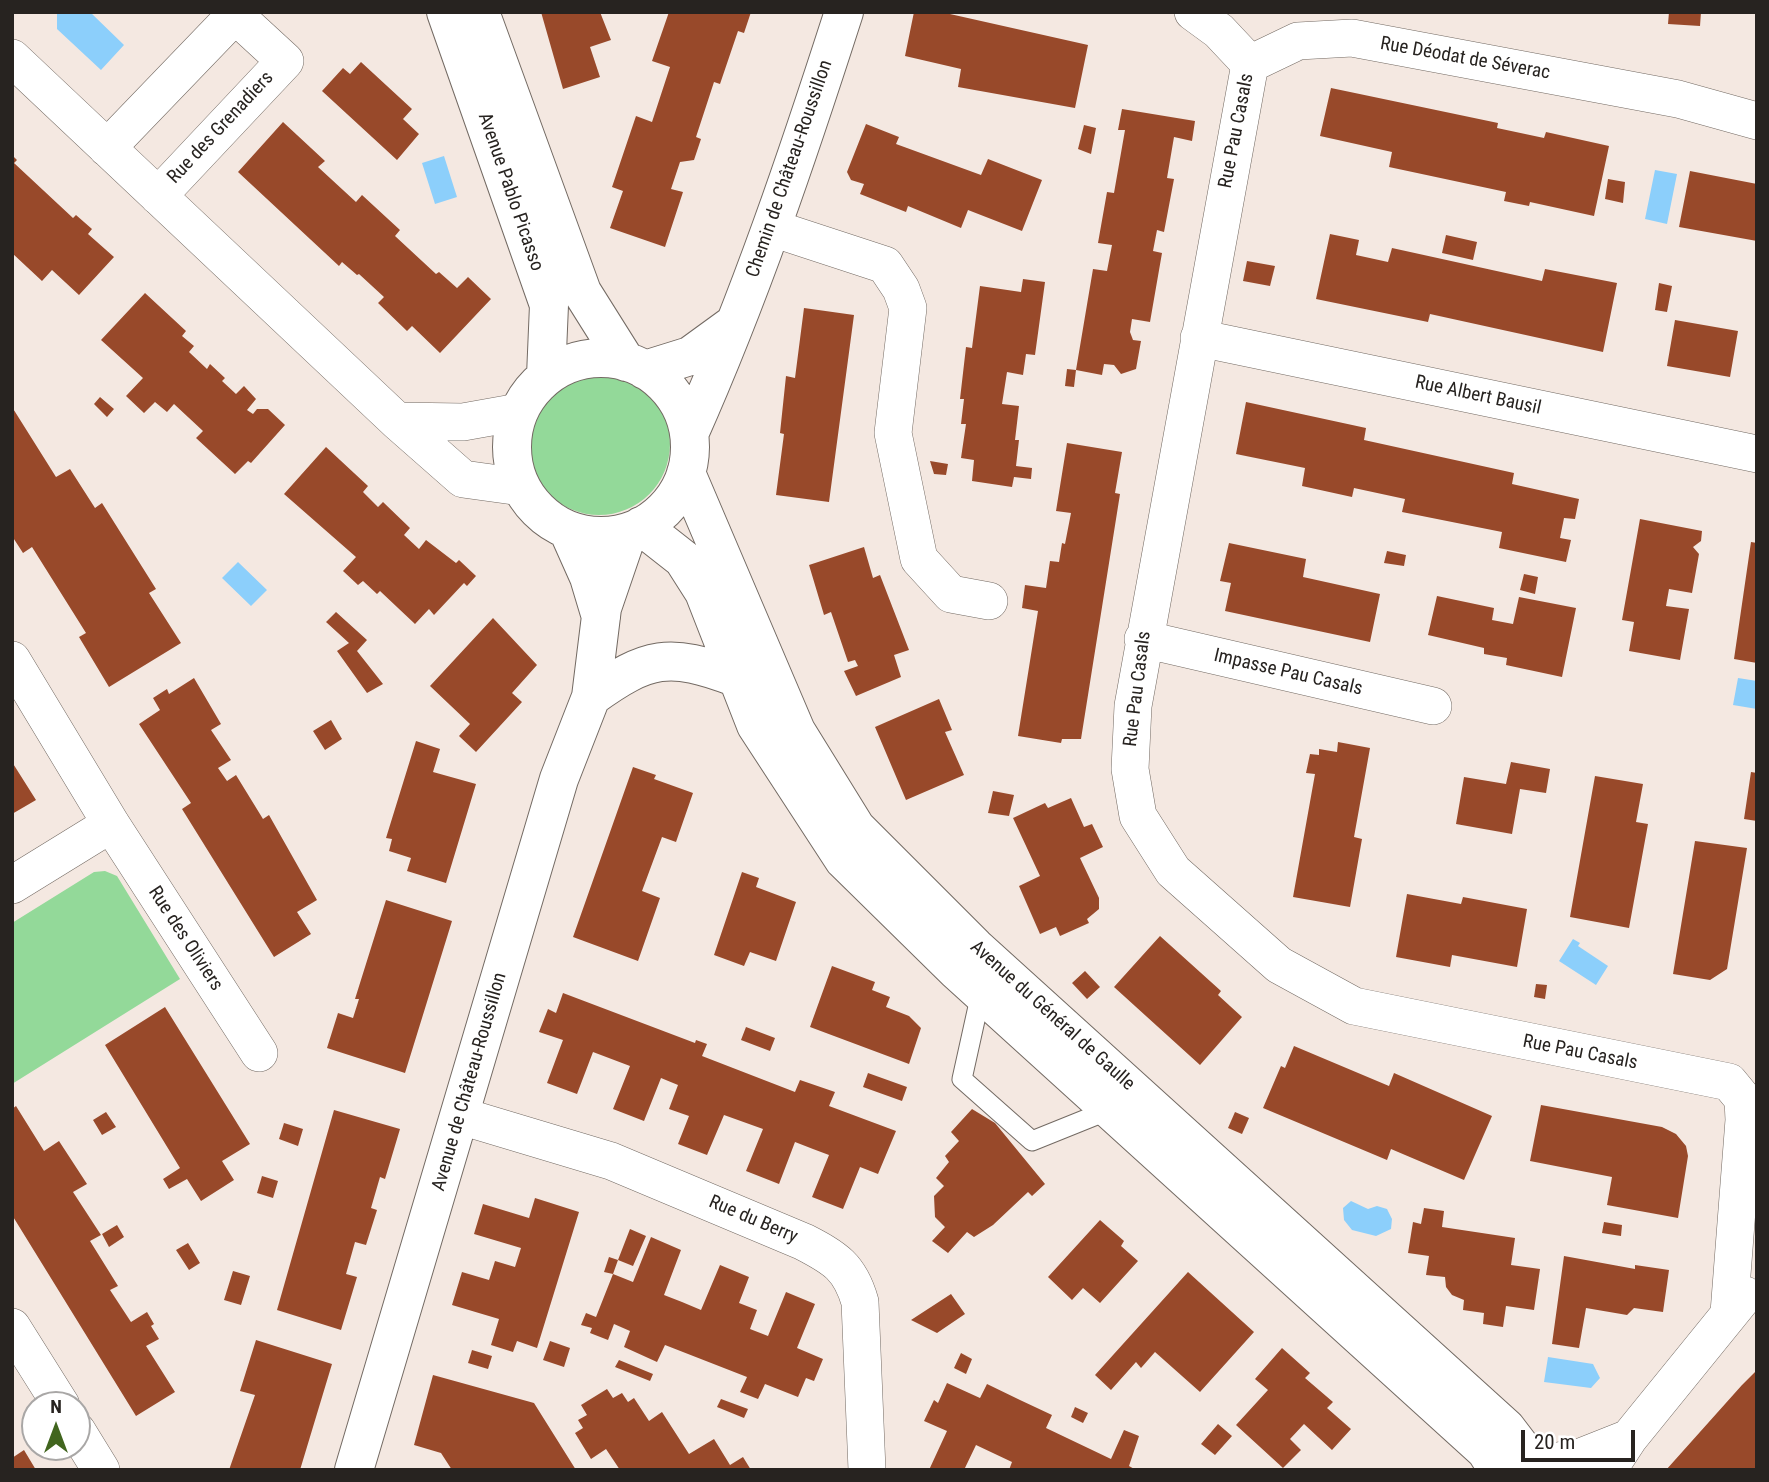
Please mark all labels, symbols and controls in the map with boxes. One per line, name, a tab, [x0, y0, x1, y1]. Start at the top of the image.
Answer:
street label: Rue Déodat de Séverac	[1378, 33, 1552, 85]
street label: Chemin de Château-Roussillon	[742, 57, 838, 281]
street label: Rue des Grenadiers	[163, 67, 279, 189]
street label: Rue Pau Casals	[1215, 72, 1259, 190]
street label: Avenue Pablo Picasso	[472, 110, 548, 274]
street label: Rue Albert Bausil	[1413, 372, 1543, 420]
street label: Rue Pau Casals	[1120, 630, 1156, 748]
street label: Impasse Pau Casals	[1211, 645, 1365, 701]
street label: Rue des Oliviers	[143, 883, 227, 995]
street label: Avenue du Général de Gaulle	[965, 936, 1139, 1096]
street label: Avenue de Château-Roussillon	[428, 970, 512, 1194]
street label: Rue Pau Casals	[1521, 1031, 1639, 1075]
street label: Rue du Berry	[705, 1191, 801, 1249]
north arrow	[21, 1391, 91, 1461]
text: N	[50, 1395, 62, 1418]
scale bar	[1524, 1416, 1638, 1460]
text: 20 m	[1534, 1430, 1575, 1454]

